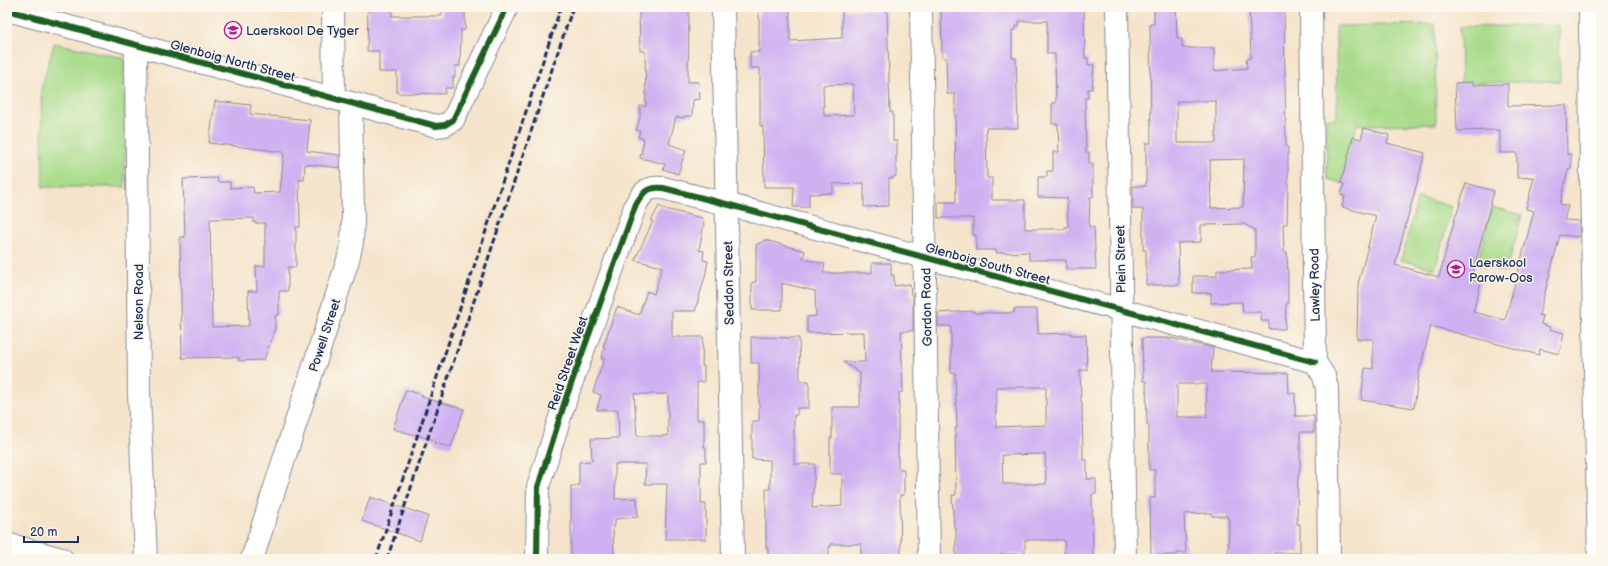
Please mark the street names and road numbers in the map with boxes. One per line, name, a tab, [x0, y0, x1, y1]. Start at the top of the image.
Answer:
street label: Glenboig North Street	[169, 37, 297, 85]
street label: Plein Street	[1112, 225, 1130, 293]
street label: Glenboig South Street	[924, 240, 1052, 288]
street label: Seddon Street	[720, 241, 738, 325]
street label: Lawley Road	[1306, 248, 1324, 322]
street label: Nelson Road	[131, 264, 147, 340]
street label: Gordon Road	[918, 268, 936, 346]
street label: Powell Street	[306, 297, 344, 374]
street label: Reid Street West	[544, 314, 592, 413]

